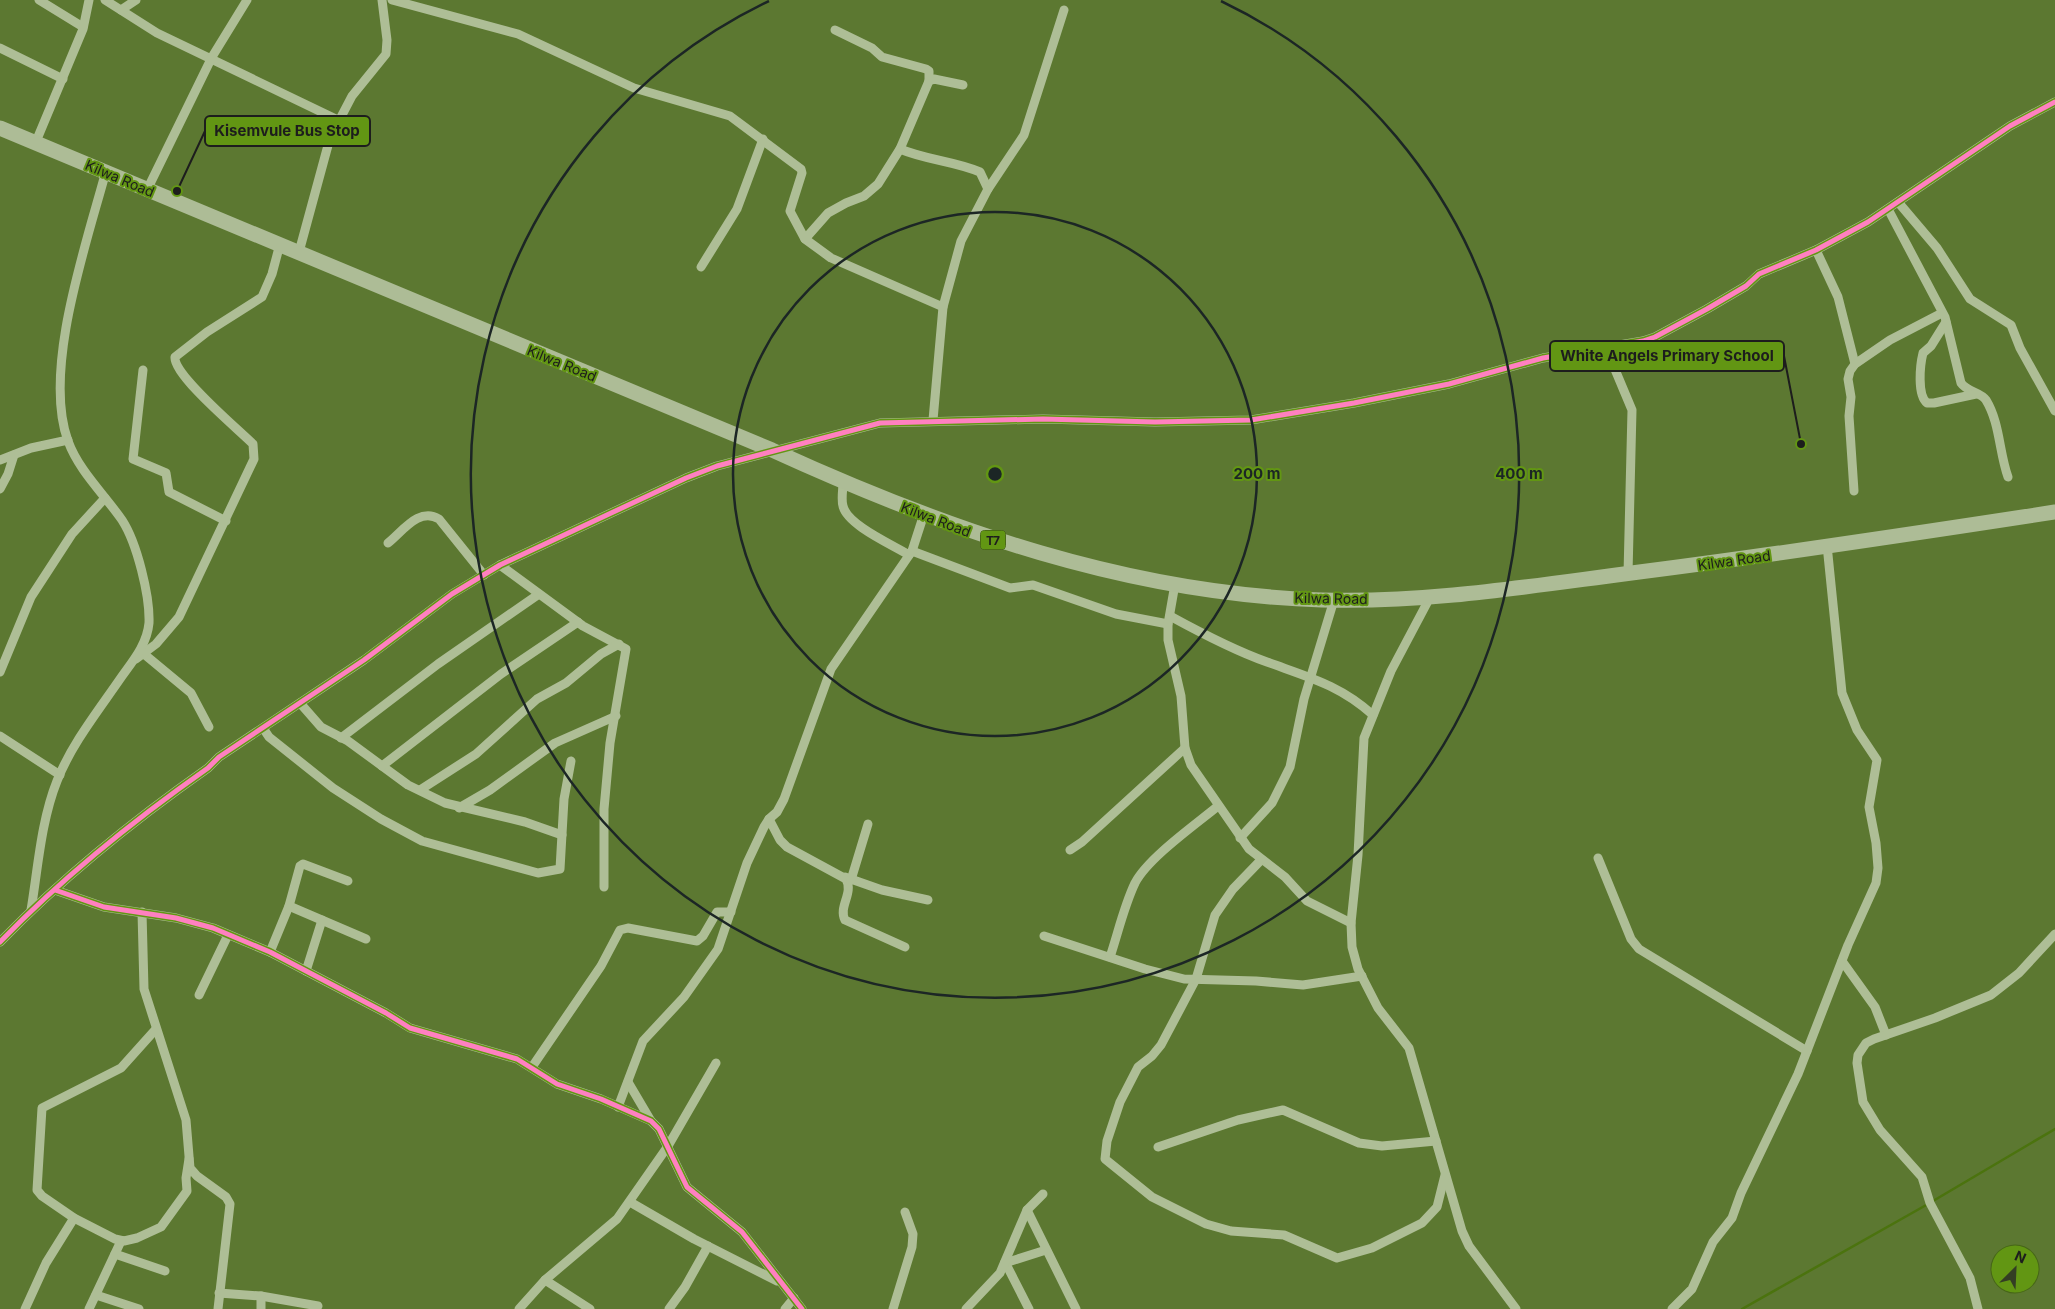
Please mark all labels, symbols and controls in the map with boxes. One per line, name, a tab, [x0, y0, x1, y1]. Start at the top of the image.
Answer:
callout: Kisemvule Bus Stop	[205, 116, 370, 146]
text: Kisemvule Bus Stop	[214, 121, 360, 140]
street label: Kilwa Road	[83, 156, 157, 200]
street label: Kilwa Road	[525, 341, 599, 385]
callout: White Angels Primary School	[1550, 341, 1784, 371]
text: White Angels Primary School	[1560, 346, 1774, 365]
text: 200 m	[1234, 464, 1280, 483]
text: 400 m	[1495, 464, 1543, 483]
centre of rings	[986, 465, 1004, 483]
street label: Kilwa Road	[899, 498, 973, 540]
road number: T7	[980, 530, 1006, 550]
street label: Kilwa Road	[1696, 546, 1772, 574]
street label: Kilwa Road	[1294, 589, 1368, 607]
north arrow	[1990, 1244, 2040, 1294]
text: N	[2012, 1247, 2029, 1267]

